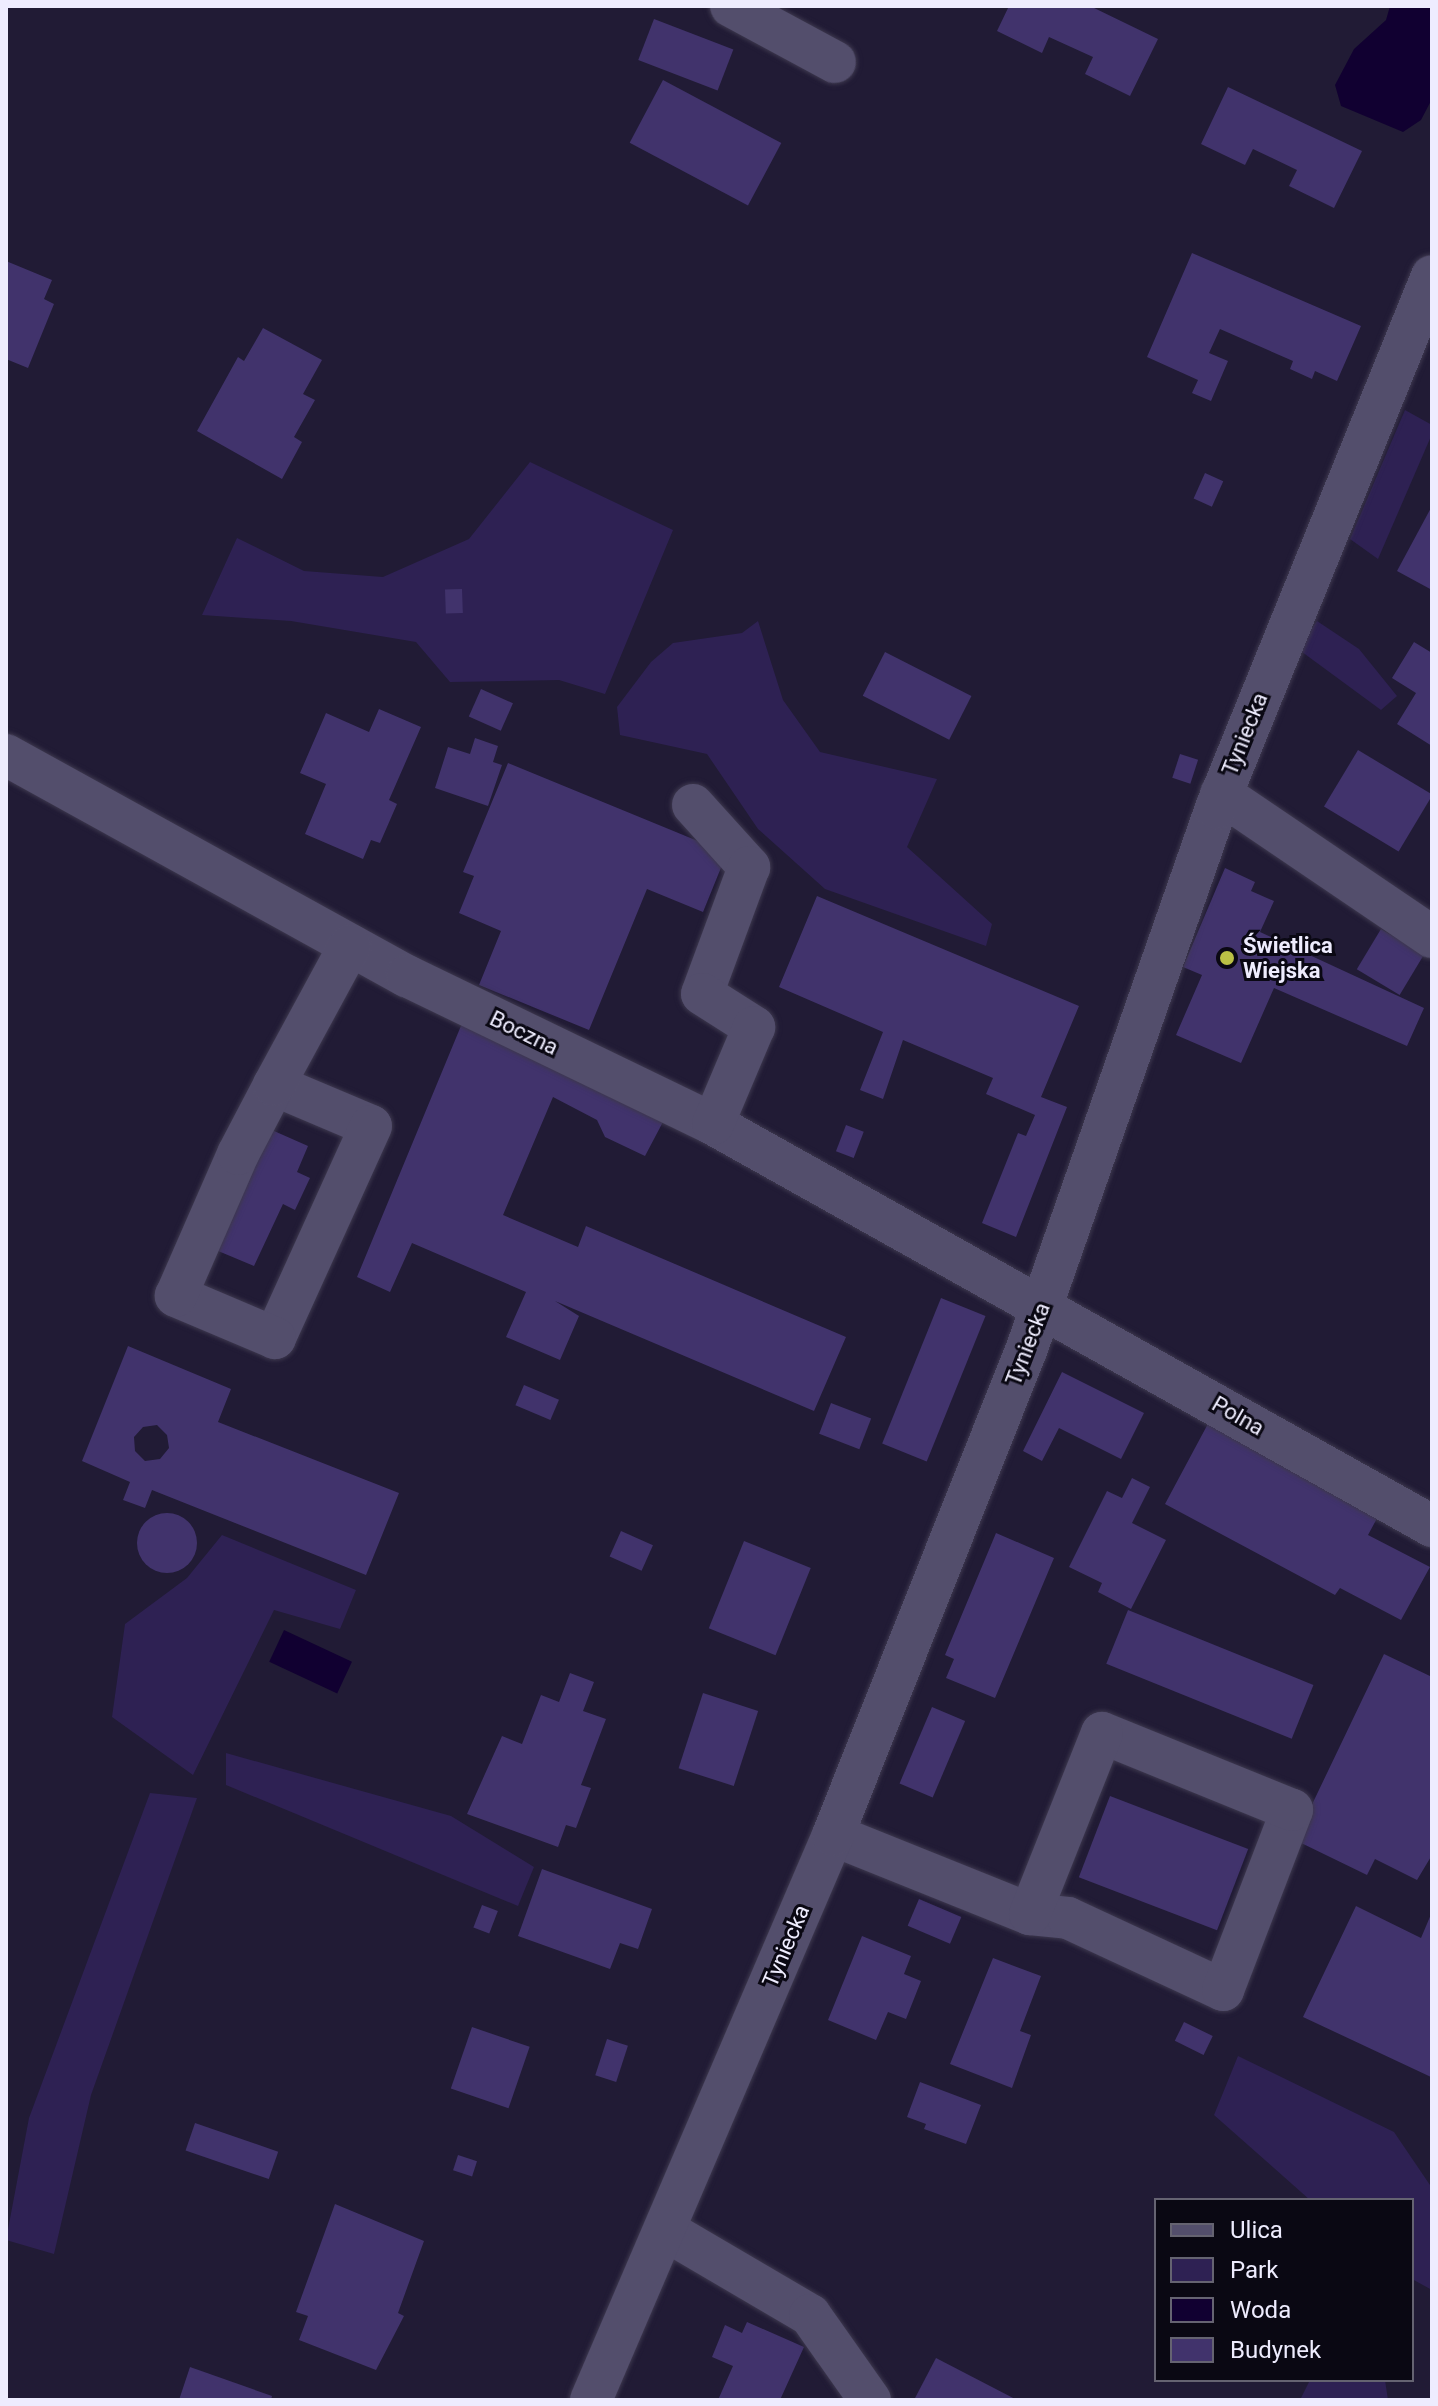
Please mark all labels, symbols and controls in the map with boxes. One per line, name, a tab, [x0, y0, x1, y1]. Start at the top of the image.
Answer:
street label: Tyniecka	[1217, 689, 1273, 779]
place label: Świetlica Wiejska	[1243, 932, 1333, 984]
marker: Świetlica Wiejska	[1218, 949, 1236, 967]
street label: Boczna	[485, 1005, 563, 1061]
street label: Tyniecka	[1000, 1299, 1056, 1389]
street label: Polna	[1207, 1391, 1269, 1441]
street label: Tyniecka	[757, 1901, 815, 1991]
legend	[1154, 2198, 1414, 2382]
text: Ulica	[1230, 2216, 1283, 2244]
text: Park	[1230, 2256, 1278, 2284]
text: Woda	[1230, 2296, 1291, 2324]
text: Budynek	[1230, 2336, 1321, 2364]

